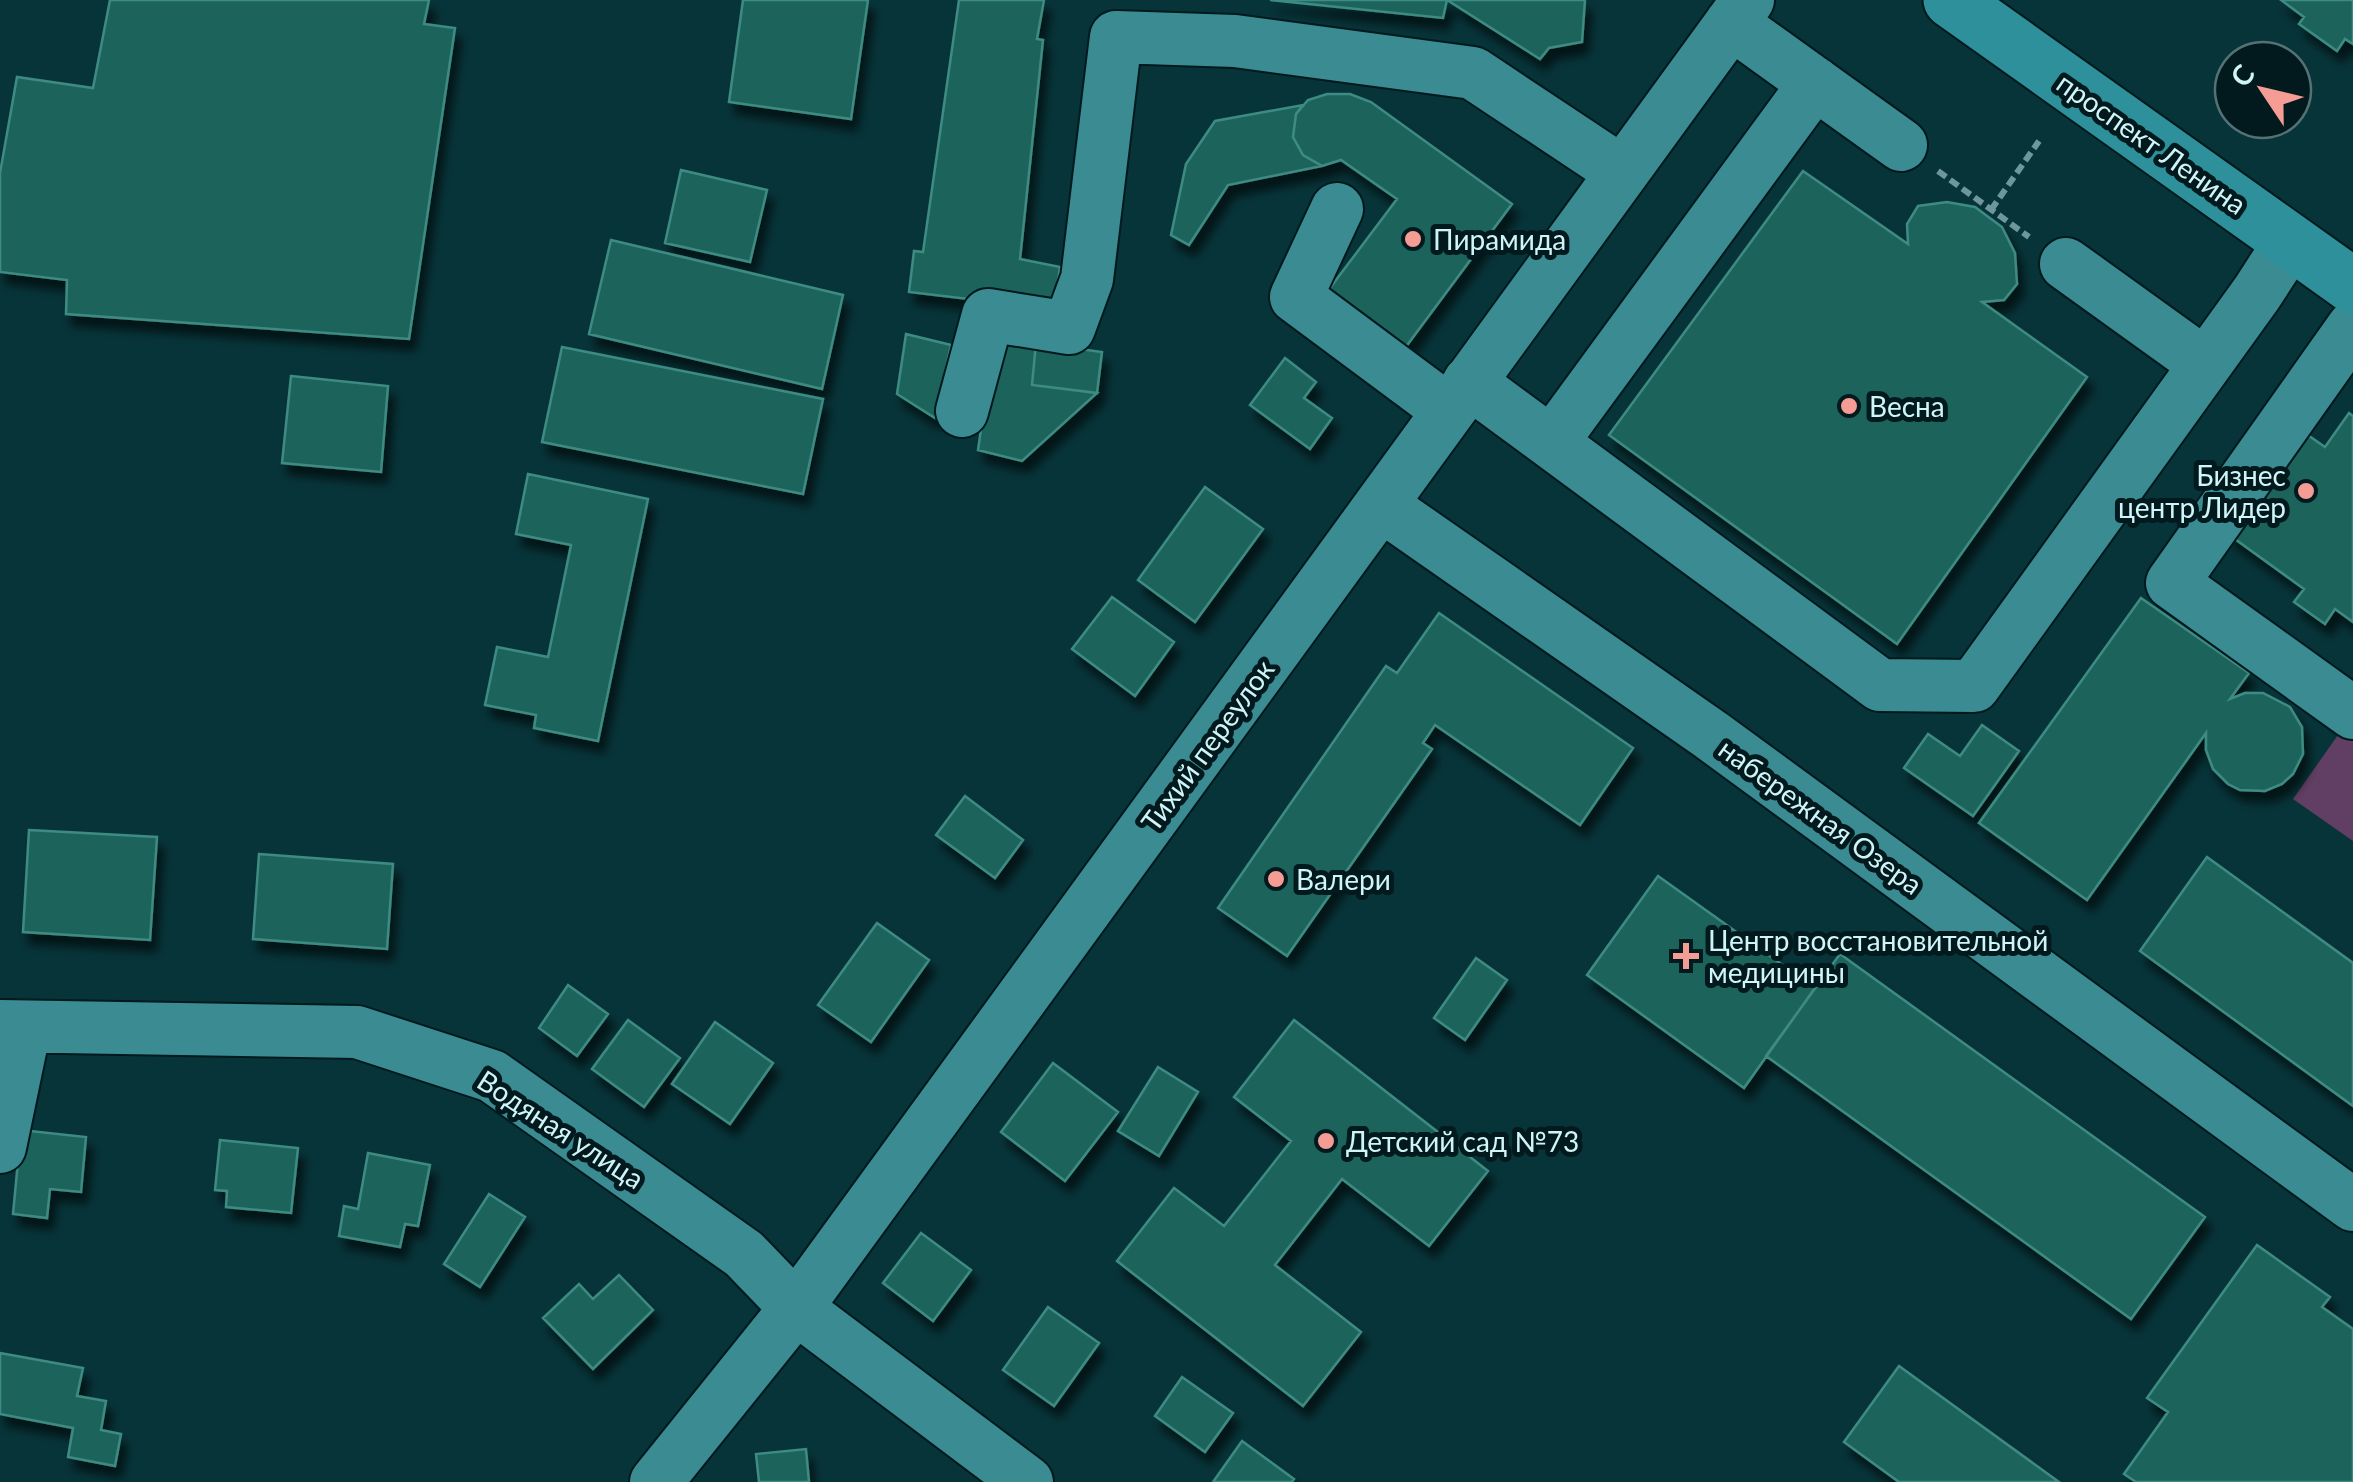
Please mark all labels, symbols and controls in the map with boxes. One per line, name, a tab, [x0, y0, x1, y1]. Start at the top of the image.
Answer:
north arrow	[2213, 40, 2313, 140]
text: С	[2222, 57, 2261, 92]
street label: проспект Ленина	[2051, 65, 2253, 221]
place label: Пирамида	[1433, 222, 1566, 256]
marker: Пирамида	[1402, 228, 1424, 250]
place label: Весна	[1869, 389, 1945, 423]
marker: Весна	[1838, 395, 1860, 417]
place label: Бизнес центр Лидер	[2118, 458, 2286, 524]
marker: Бизнес центр Лидер	[2295, 480, 2317, 502]
street label: Тихий переулок	[1133, 652, 1281, 837]
street label: набережная Озера	[1713, 731, 1929, 901]
place label: Валери	[1296, 862, 1391, 896]
marker: Валери	[1265, 868, 1287, 890]
place label: Центр восстановительной медицины	[1708, 923, 2048, 989]
marker: Центр восстановительной медицины	[1673, 943, 1699, 969]
street label: Водяная улица	[471, 1063, 651, 1195]
place label: Детский сад №73	[1346, 1124, 1579, 1158]
marker: Детский сад №73	[1315, 1130, 1337, 1152]

